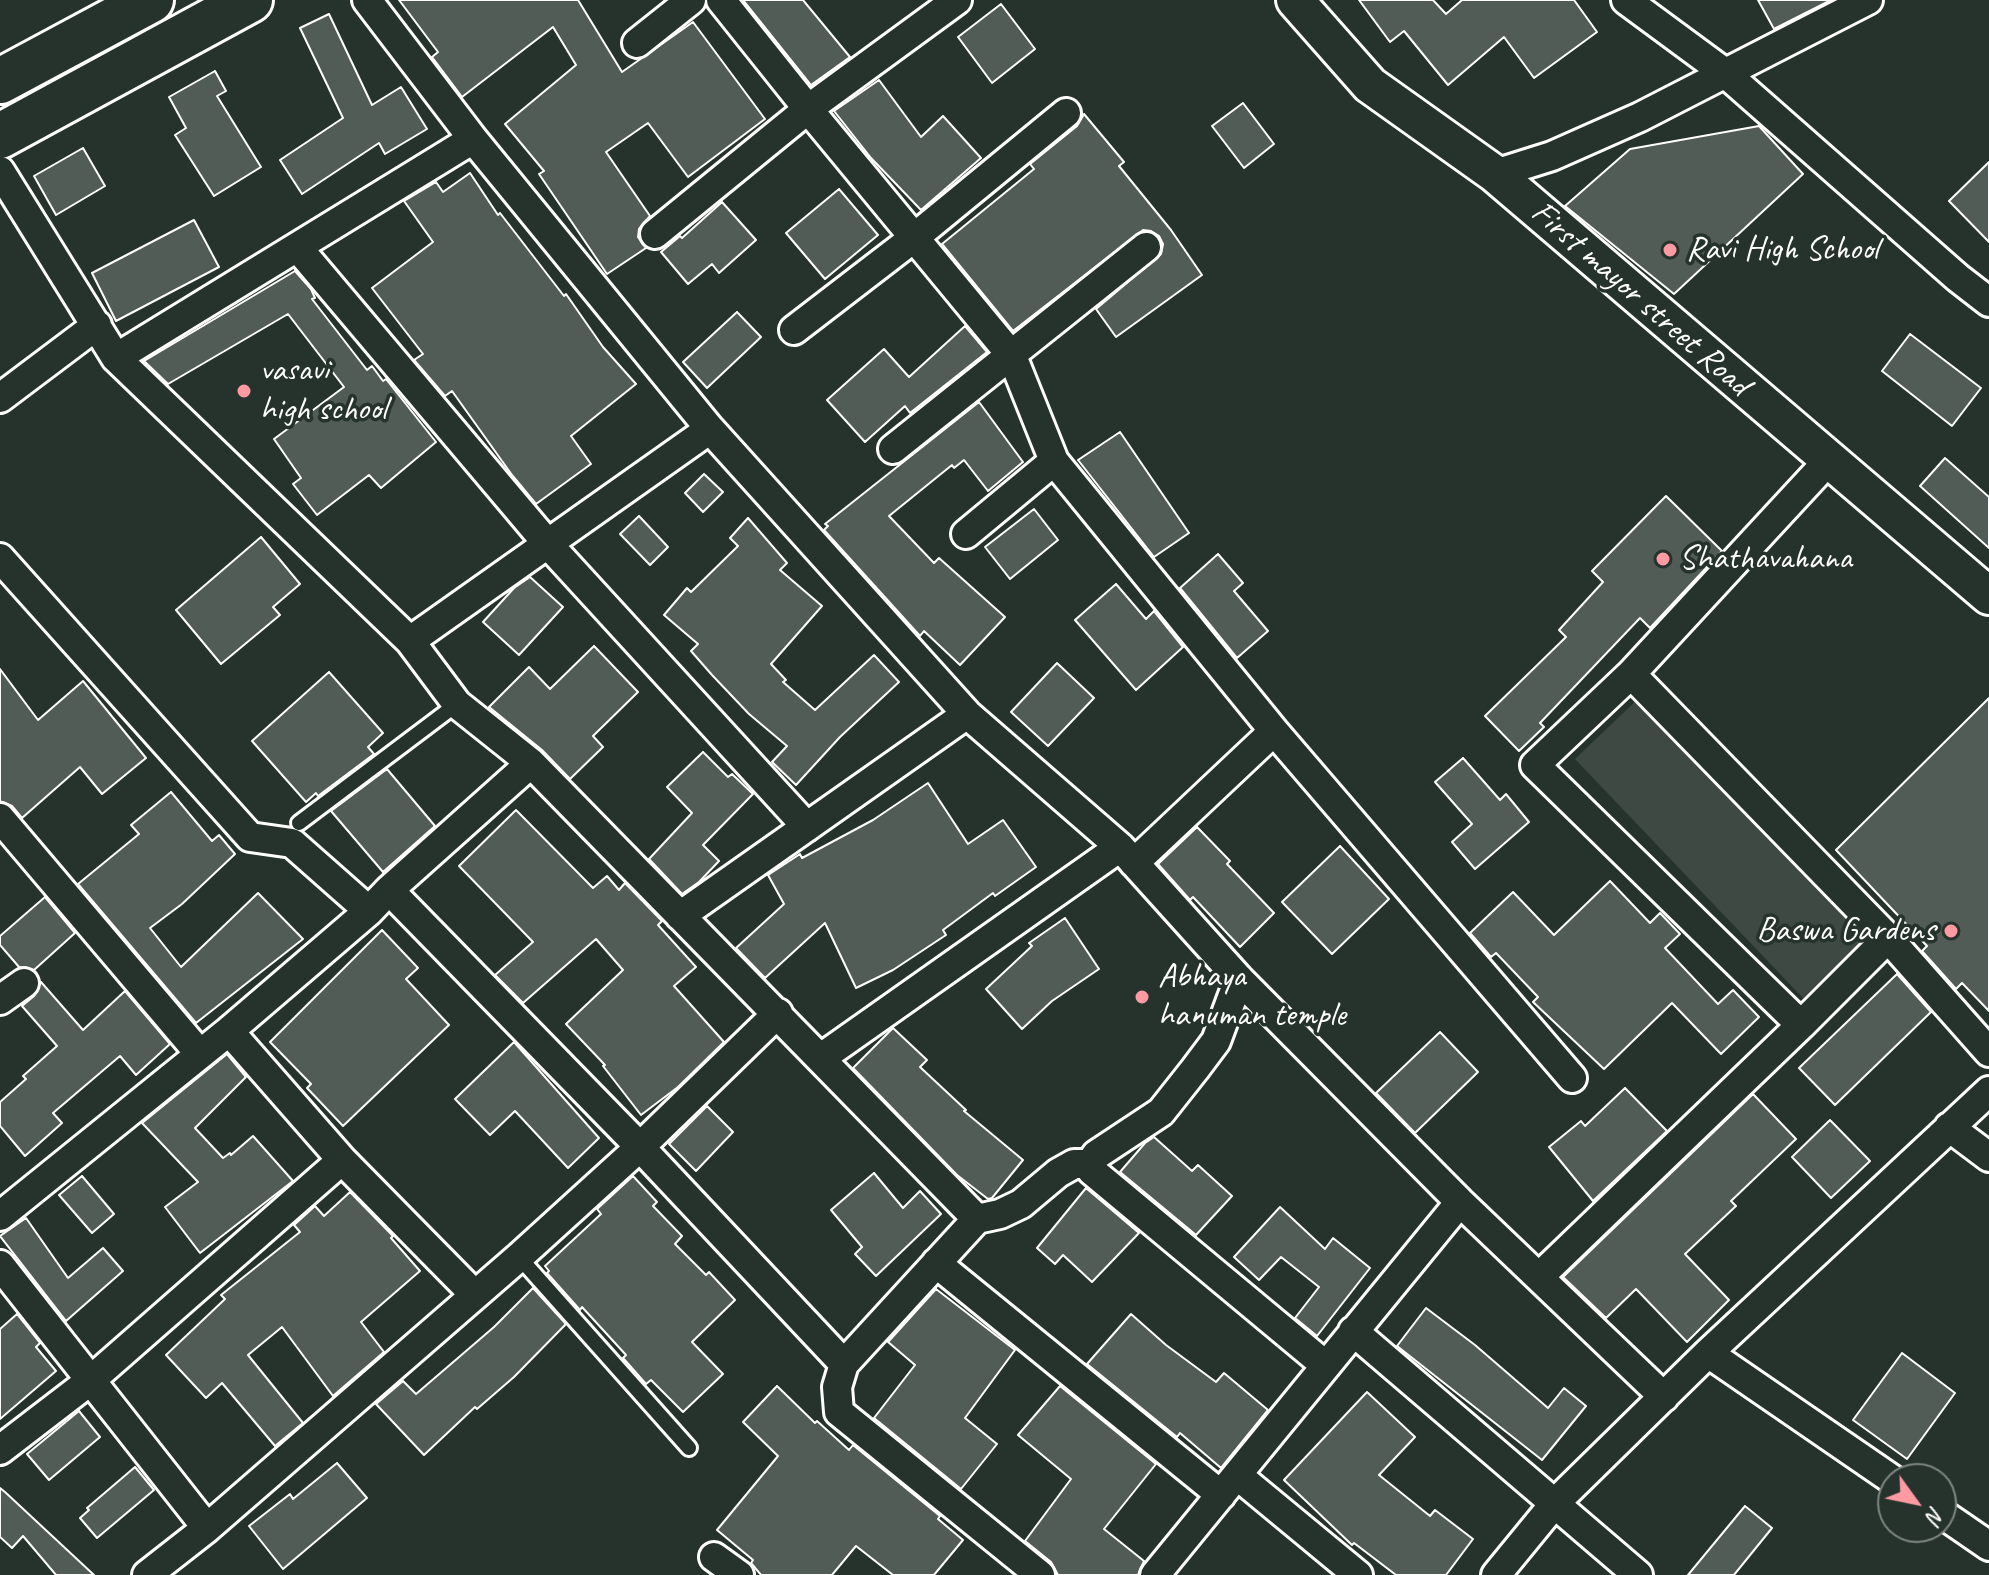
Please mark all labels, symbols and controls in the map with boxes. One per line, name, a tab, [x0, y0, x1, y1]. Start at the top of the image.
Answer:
street label: First mayor street Road	[1522, 193, 1758, 405]
place label: Ravi High School	[1686, 230, 1879, 270]
marker: Ravi High School	[1661, 241, 1679, 259]
place label: vasavi high school	[260, 351, 387, 430]
marker: vasavi high school	[235, 382, 253, 400]
place label: Shathavahana	[1679, 539, 1852, 579]
marker: Shathavahana	[1654, 550, 1672, 568]
place label: Baswa Gardens	[1756, 911, 1935, 951]
marker: Baswa Gardens	[1942, 922, 1960, 940]
place label: Abhaya hanuman temple	[1158, 957, 1346, 1036]
marker: Abhaya hanuman temple	[1133, 988, 1151, 1006]
north arrow	[1877, 1463, 1957, 1543]
text: N	[1920, 1502, 1951, 1528]

